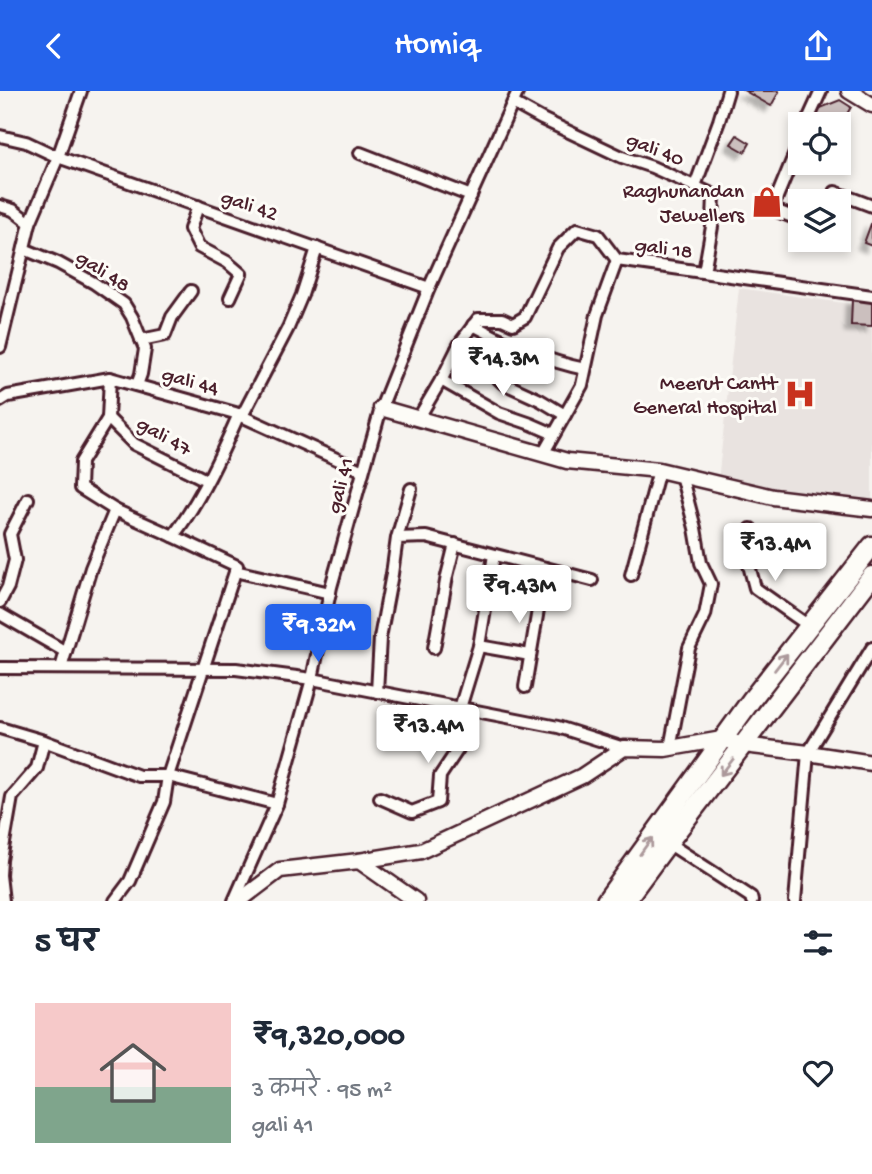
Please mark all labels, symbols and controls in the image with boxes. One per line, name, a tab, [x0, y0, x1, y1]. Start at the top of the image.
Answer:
icon: back	[35, 27, 73, 65]
text: Homiq	[394, 27, 478, 65]
icon: share	[799, 27, 837, 65]
map controls	[788, 112, 851, 252]
button: locate	[788, 112, 851, 175]
street label: gali 40	[622, 128, 687, 174]
place label: Raghunandan Jewellers	[623, 181, 745, 230]
shop icon: Raghunandan Jewellers	[750, 185, 784, 219]
street label: gali 42	[217, 186, 280, 229]
button: layers	[788, 189, 851, 252]
street label: gali 18	[633, 234, 694, 267]
street label: gali 48	[70, 246, 134, 300]
pin: ₹14.3M	[446, 338, 560, 398]
text: ₹14.3M	[467, 347, 539, 374]
street label: gali 44	[159, 363, 221, 403]
place label: Meerut Cantt General Hospital	[633, 373, 779, 422]
hospital icon: Meerut Cantt General Hospital	[783, 377, 817, 411]
street label: gali 47	[132, 413, 196, 464]
street label: gali 41	[323, 456, 362, 516]
pin: ₹13.4M	[718, 524, 832, 583]
text: ₹13.4M	[739, 532, 811, 559]
pin: ₹9.43M	[462, 566, 576, 625]
text: ₹9.43M	[482, 574, 556, 601]
pin: ₹9.32M	[261, 605, 375, 664]
text: ₹9.32M	[281, 613, 355, 640]
one-way arrow	[773, 654, 788, 672]
pin: ₹13.4M	[371, 705, 485, 765]
text: ₹13.4M	[392, 714, 464, 741]
one-way arrow	[719, 757, 734, 775]
one-way arrow	[639, 837, 653, 856]
icon: filters	[799, 924, 837, 962]
text: 5 घर	[35, 928, 98, 963]
text: ₹9,320,000	[252, 1021, 405, 1056]
icon: home	[91, 1031, 175, 1115]
icon: heart	[799, 1054, 837, 1092]
text: 3 कमरे · 95 m²	[252, 1078, 392, 1105]
text: gali 41	[252, 1113, 314, 1140]

